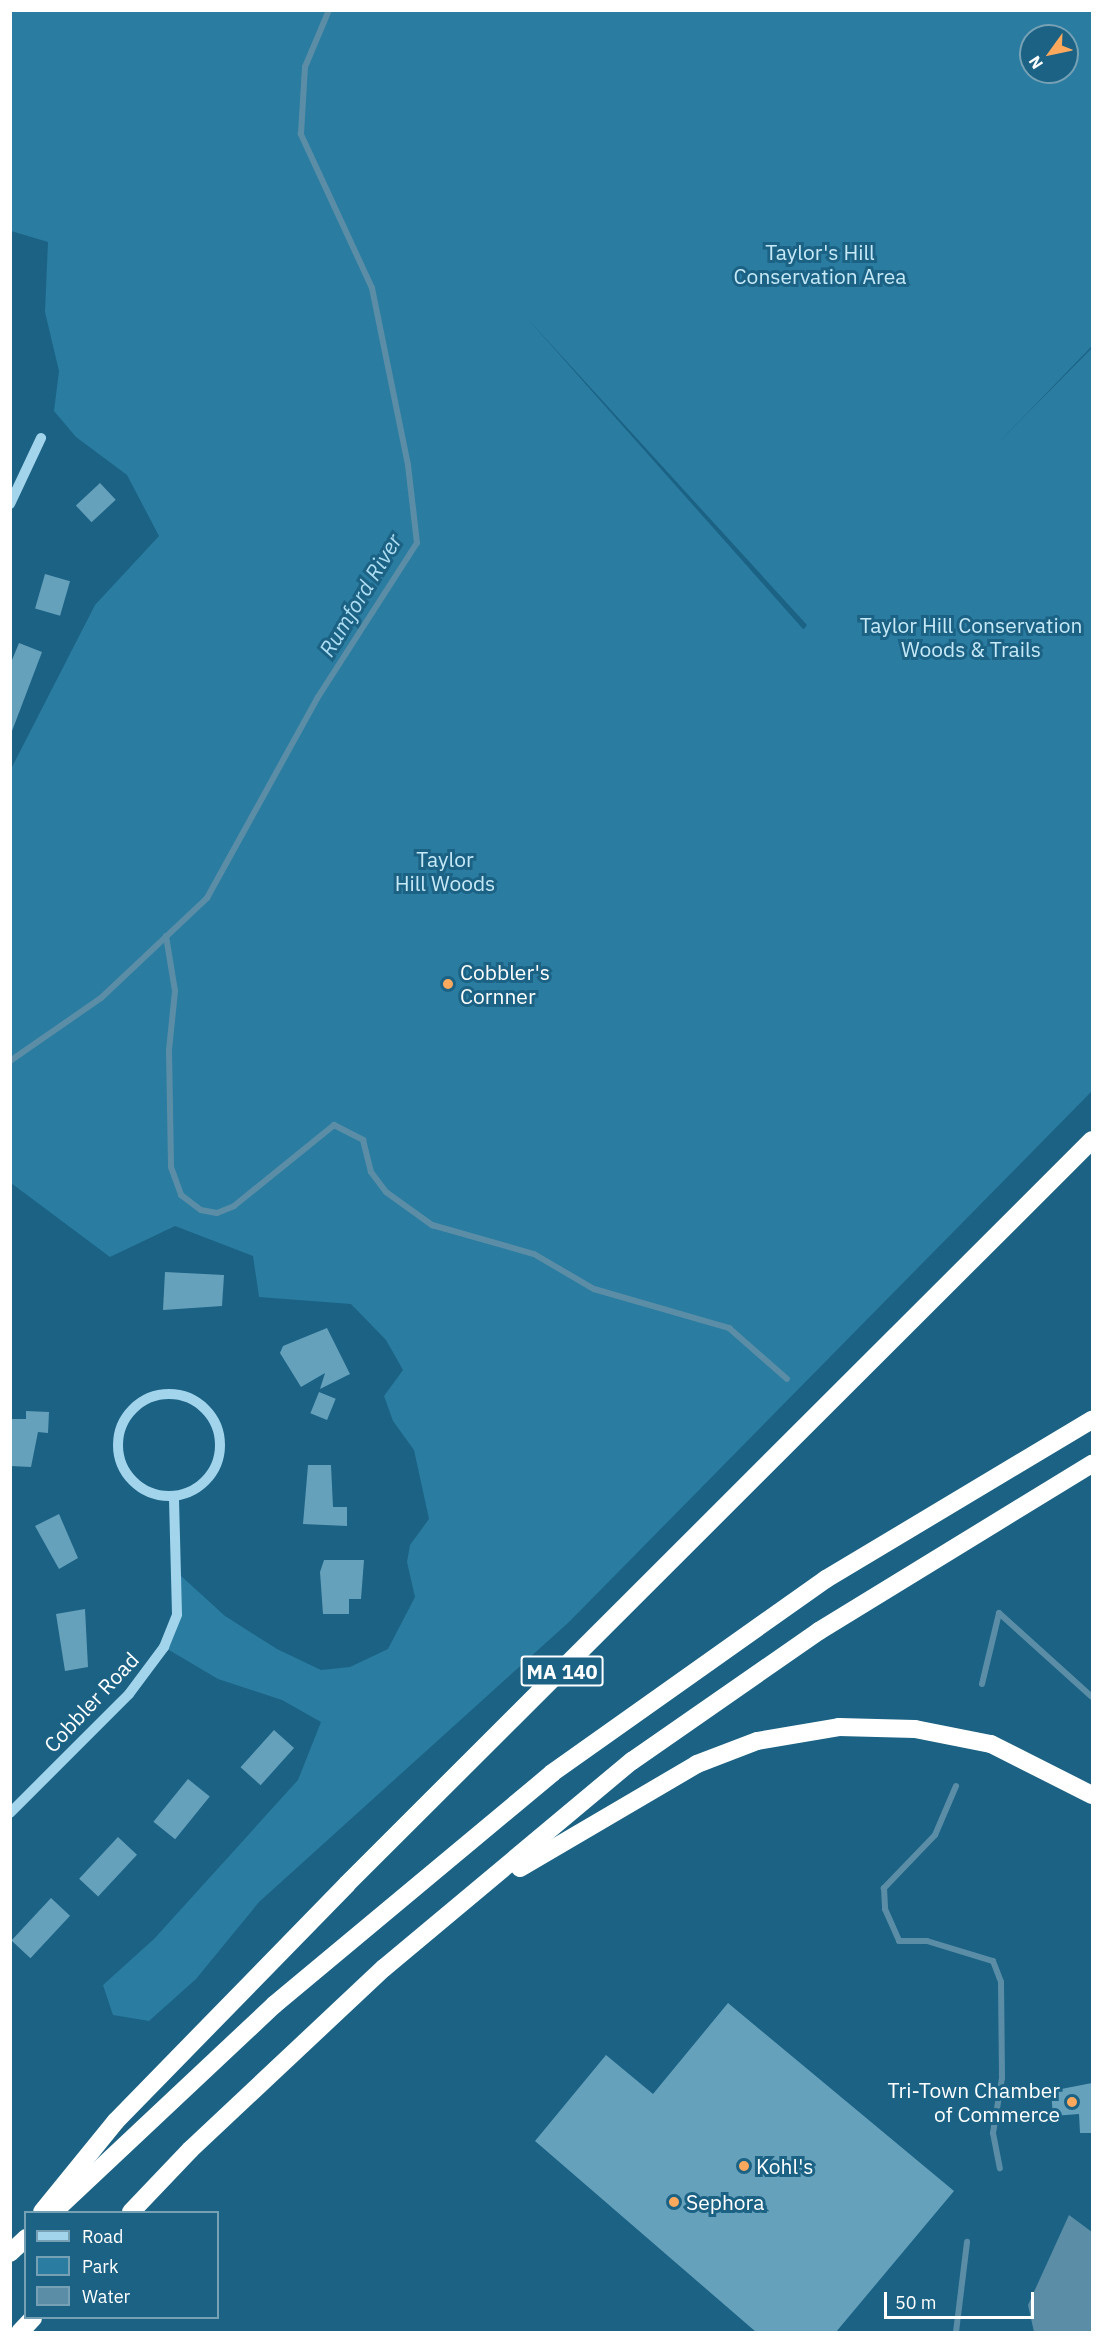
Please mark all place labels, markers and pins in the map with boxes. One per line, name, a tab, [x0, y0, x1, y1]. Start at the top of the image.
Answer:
place label: Cobbler's Cornner	[460, 959, 550, 1009]
marker: Cobbler's Cornner	[441, 977, 455, 991]
place label: Tri-Town Chamber of Commerce	[887, 2077, 1060, 2127]
marker: Tri-Town Chamber of Commerce	[1065, 2095, 1079, 2109]
place label: Kohl's	[756, 2153, 813, 2179]
marker: Kohl's	[737, 2159, 751, 2173]
place label: Sephora	[686, 2189, 764, 2215]
marker: Sephora	[667, 2195, 681, 2209]

